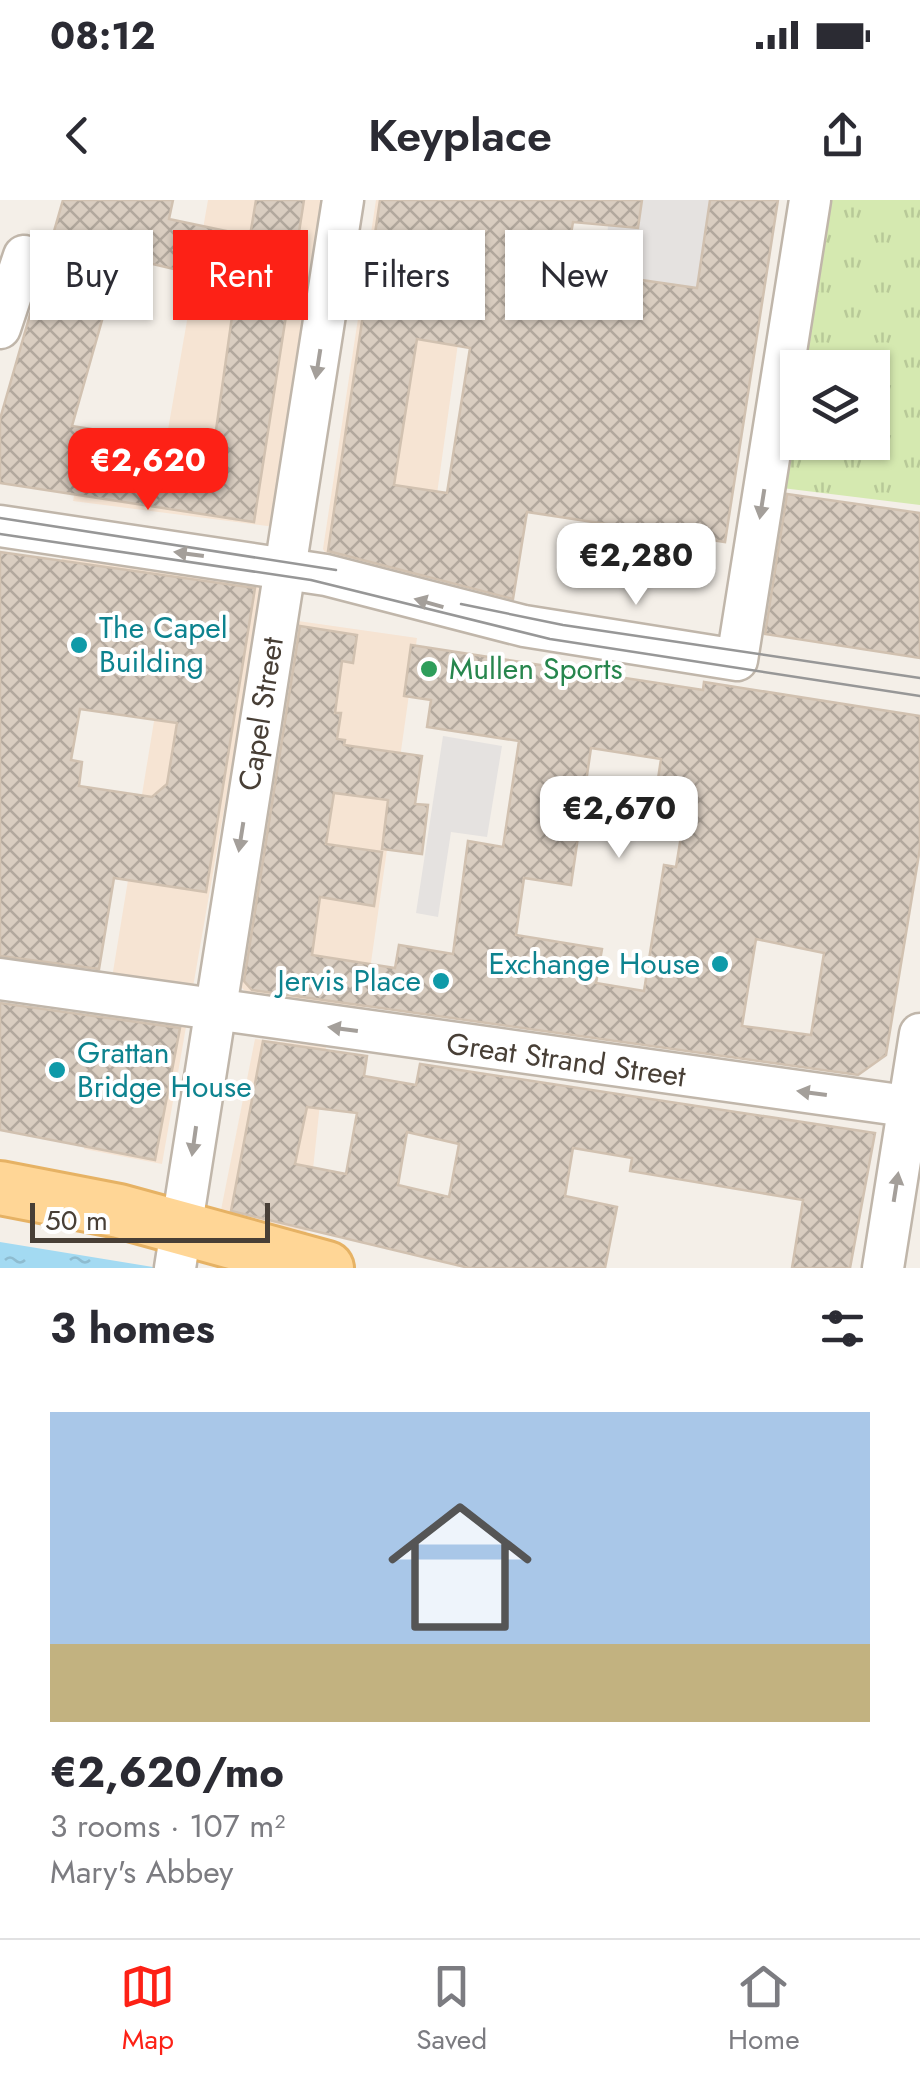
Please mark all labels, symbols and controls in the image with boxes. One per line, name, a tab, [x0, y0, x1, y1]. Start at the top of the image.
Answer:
text: 08:12	[50, 8, 156, 63]
text: Keyplace	[368, 103, 552, 168]
icon: back	[50, 108, 105, 163]
icon: share	[815, 108, 870, 163]
chip: Buy	[30, 230, 153, 320]
chip: Rent	[173, 230, 308, 320]
chip: Filters	[328, 230, 485, 320]
chip: New	[505, 230, 643, 320]
one-way arrow	[309, 349, 325, 380]
map controls	[780, 350, 890, 460]
button: layers	[780, 350, 890, 460]
pin: €2,620	[67, 428, 229, 513]
text: €2,620	[90, 437, 206, 483]
one-way arrow	[754, 488, 769, 520]
pin: €2,280	[555, 523, 717, 608]
text: €2,280	[579, 532, 693, 578]
one-way arrow	[173, 545, 204, 561]
one-way arrow	[413, 595, 444, 610]
place label: The Capel Building	[99, 606, 228, 683]
street label: Capel Street	[227, 633, 294, 794]
marker: The Capel Building	[68, 634, 90, 656]
place label: Mullen Sports	[449, 647, 623, 690]
marker: Mullen Sports	[418, 658, 440, 680]
pin: €2,670	[538, 776, 700, 861]
text: €2,670	[562, 785, 676, 831]
one-way arrow	[232, 822, 248, 853]
place label: Exchange House	[488, 942, 700, 985]
marker: Exchange House	[709, 953, 731, 975]
place label: Jervis Place	[274, 959, 421, 1002]
marker: Jervis Place	[430, 970, 452, 992]
one-way arrow	[326, 1021, 358, 1037]
street label: Great Strand Street	[444, 1021, 689, 1098]
place label: Grattan Bridge House	[77, 1031, 252, 1108]
marker: Grattan Bridge House	[46, 1059, 68, 1081]
one-way arrow	[795, 1085, 827, 1101]
one-way arrow	[186, 1126, 202, 1158]
one-way arrow	[888, 1171, 904, 1203]
scale bar	[30, 1198, 270, 1242]
text: 50 m	[45, 1200, 108, 1241]
text: 3 homes	[50, 1298, 215, 1359]
icon: filters	[815, 1301, 870, 1356]
icon: home	[370, 1477, 550, 1657]
text: €2,620/mo	[50, 1742, 284, 1803]
text: 3 rooms · 107 m²	[50, 1803, 285, 1849]
text: Mary's Abbey	[50, 1849, 233, 1895]
tab: Map	[120, 1959, 175, 2060]
tab: Saved	[416, 1959, 487, 2060]
tab: Home	[728, 1959, 800, 2060]

